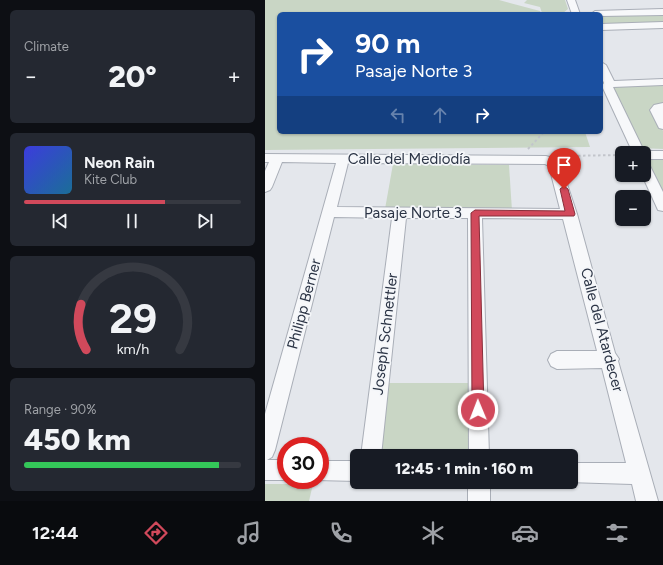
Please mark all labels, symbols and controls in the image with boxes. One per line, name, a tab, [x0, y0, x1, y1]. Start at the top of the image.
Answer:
text: 90 m	[355, 26, 420, 60]
icon: right	[289, 28, 341, 80]
text: Climate	[24, 39, 69, 54]
text: 20°	[108, 58, 157, 95]
text: Pasaje Norte 3	[355, 60, 472, 82]
text: −	[24, 63, 38, 90]
text: +	[227, 63, 241, 90]
icon: left	[387, 104, 409, 126]
icon: ahead	[429, 104, 451, 126]
icon: right	[471, 104, 493, 126]
map controls	[615, 146, 651, 226]
button: +	[615, 146, 651, 182]
pin	[547, 148, 581, 189]
street label: Calle del Mediodía	[348, 150, 470, 168]
text: Neon Rain	[84, 154, 155, 172]
icon: arrive	[553, 154, 575, 176]
text: Kite Club	[84, 172, 137, 187]
button: −	[615, 190, 651, 226]
street label: Pasaje Norte 3	[364, 204, 462, 222]
icon: previous	[49, 210, 71, 232]
icon: pause	[121, 210, 143, 232]
icon: next	[194, 210, 216, 232]
street label: Philipp Berner	[283, 257, 325, 351]
street label: Calle del Atardecer	[577, 266, 627, 394]
street label: Joseph Schnettler	[369, 272, 401, 396]
text: 29	[108, 293, 157, 343]
text: km/h	[116, 339, 149, 357]
position arrow	[457, 389, 499, 431]
text: Range · 90%	[24, 402, 96, 417]
text: 450 km	[24, 421, 131, 458]
speed limit sign: 30	[277, 437, 329, 489]
text: 12:45 · 1 min · 160 m	[395, 460, 533, 478]
icon: directions	[142, 519, 170, 547]
icon: music	[235, 519, 263, 547]
icon: phone	[327, 519, 355, 547]
icon: climate	[419, 519, 447, 547]
icon: car	[511, 519, 539, 547]
icon: filters	[603, 519, 631, 547]
text: 12:44	[32, 522, 78, 544]

